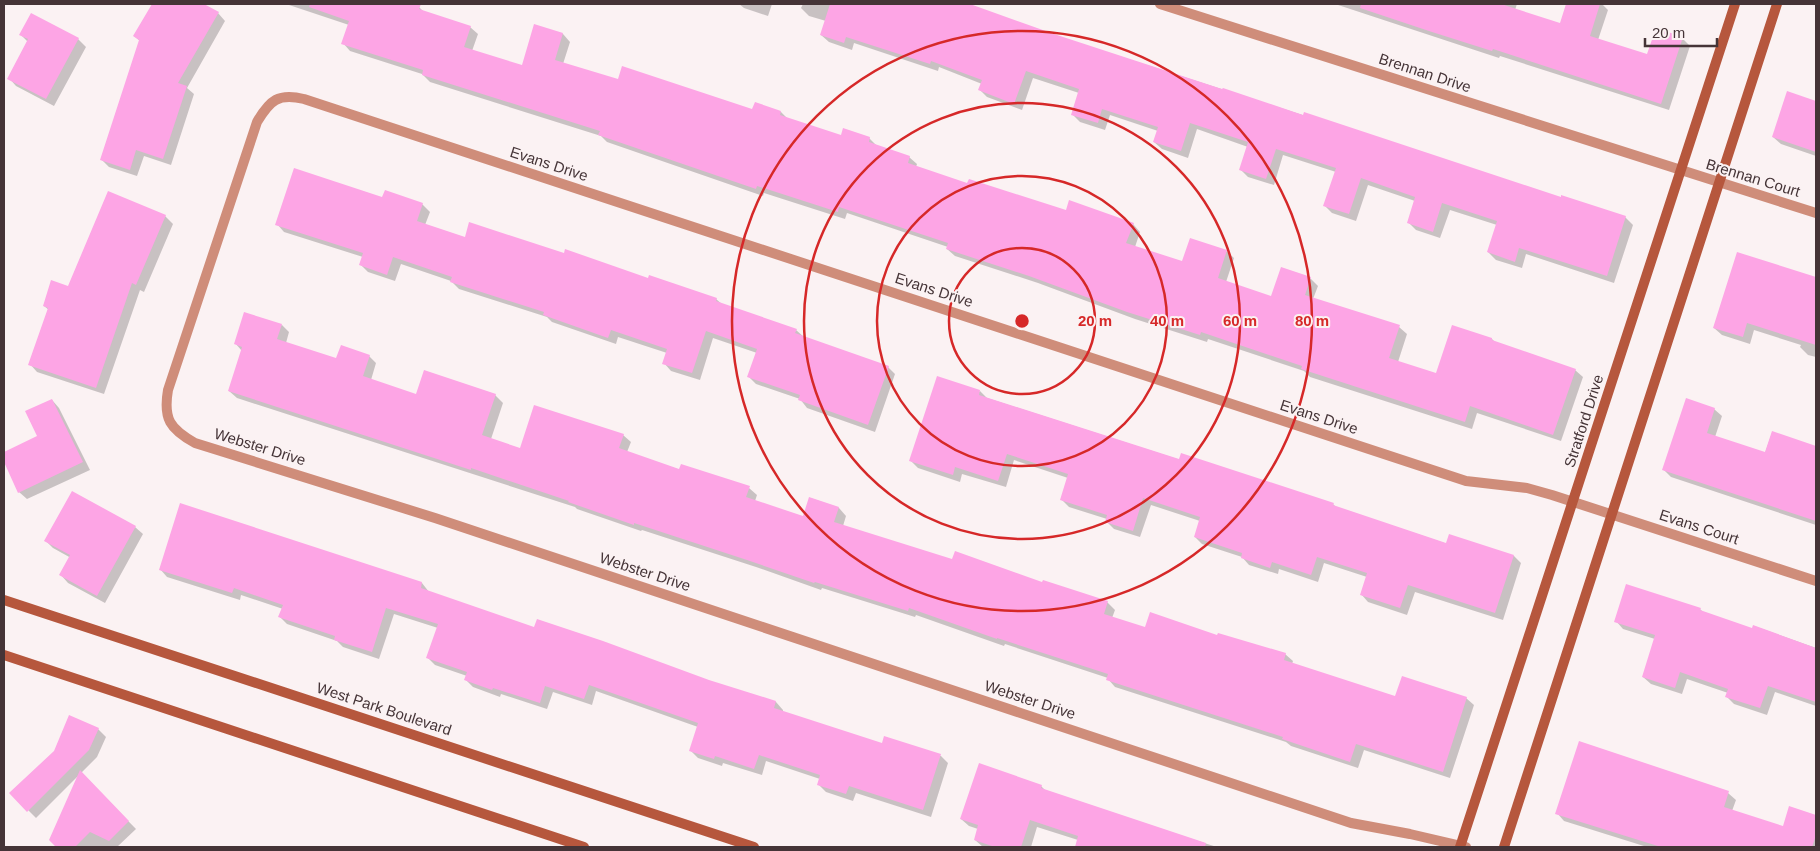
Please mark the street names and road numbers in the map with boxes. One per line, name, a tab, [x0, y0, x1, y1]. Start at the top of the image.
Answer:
street label: Brennan Drive	[1377, 50, 1473, 95]
street label: Evans Drive	[508, 143, 590, 184]
street label: Brennan Court	[1704, 155, 1803, 200]
street label: Evans Drive	[893, 269, 975, 310]
street label: Stratford Drive	[1560, 372, 1607, 469]
street label: Evans Drive	[1278, 396, 1360, 437]
street label: Webster Drive	[212, 425, 308, 469]
street label: Evans Court	[1657, 506, 1742, 548]
street label: Webster Drive	[597, 549, 693, 594]
street label: Webster Drive	[982, 677, 1078, 722]
street label: West Park Boulevard	[315, 679, 454, 738]

